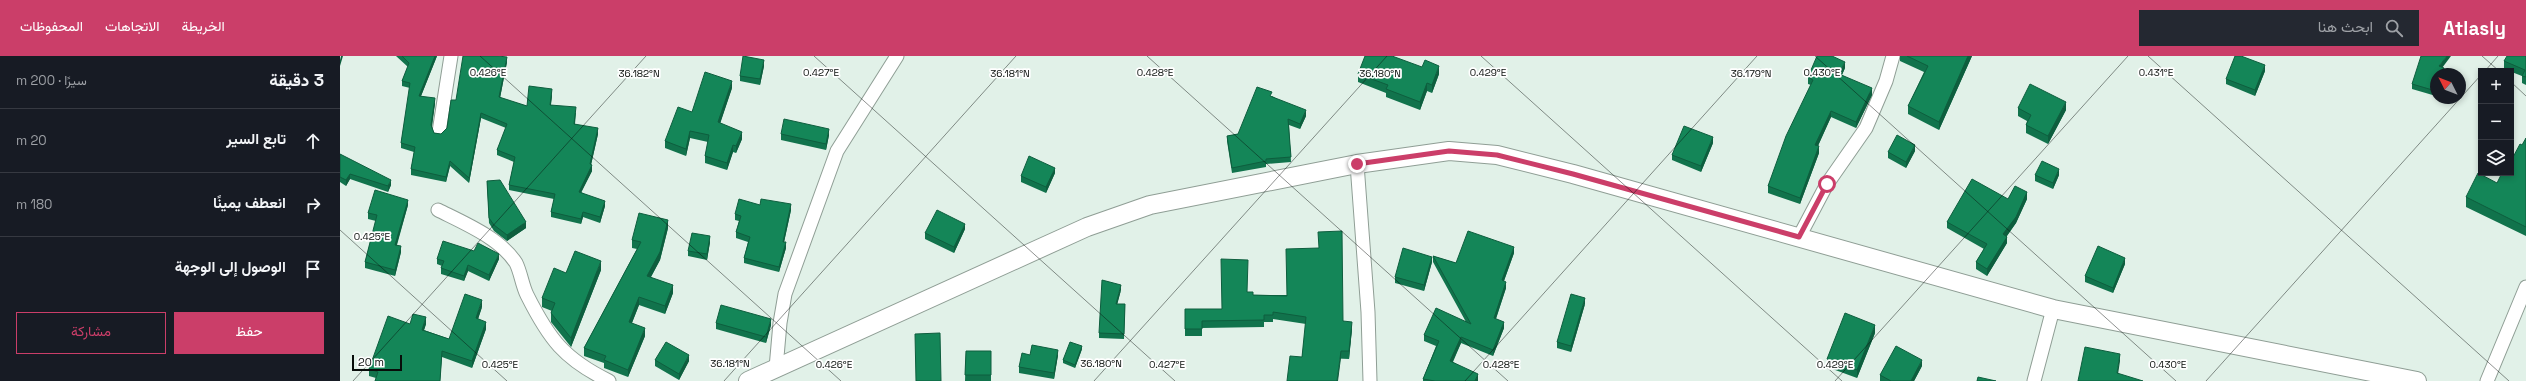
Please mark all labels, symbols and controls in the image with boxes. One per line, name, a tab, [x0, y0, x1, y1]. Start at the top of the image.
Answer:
search box	[2139, 10, 2419, 46]
text: Atlasly	[2443, 16, 2506, 41]
text: المحفوظات	[20, 17, 83, 35]
text: الاتجاهات	[105, 17, 159, 35]
text: الخريطة	[181, 17, 225, 35]
text: ابحث هنا	[2318, 17, 2373, 36]
icon: search	[2383, 17, 2405, 39]
text: 0.426°E	[470, 66, 507, 79]
text: 0.427°E	[803, 66, 839, 79]
text: 0.428°E	[1137, 66, 1174, 79]
text: 0.429°E	[1470, 66, 1507, 79]
text: 0.430°E	[1804, 66, 1841, 79]
text: 0.431°E	[2139, 66, 2174, 79]
text: 36.182°N	[618, 67, 660, 80]
text: 36.181°N	[990, 67, 1030, 80]
text: 36.180°N	[1359, 67, 1401, 80]
text: 36.179°N	[1731, 67, 1771, 80]
north arrow	[2430, 68, 2466, 104]
map controls	[2478, 68, 2514, 176]
button: +	[2478, 68, 2514, 104]
text: 3 دقيقة	[269, 69, 324, 91]
text: سيرًا · 200 m	[16, 72, 87, 89]
button: −	[2478, 104, 2514, 140]
text: تابع السير	[226, 129, 286, 148]
icon: ahead	[302, 130, 324, 152]
text: 20 m	[16, 132, 47, 149]
button: layers	[2478, 140, 2514, 176]
route end	[1348, 155, 1366, 173]
route start	[1818, 175, 1836, 193]
text: انعطف يمينًا	[213, 193, 286, 212]
icon: right	[302, 194, 324, 216]
text: 180 m	[16, 196, 52, 213]
text: 0.425°E	[354, 230, 391, 243]
text: الوصول إلى الوجهة	[175, 257, 286, 276]
icon: arrive	[302, 258, 324, 280]
button: مشاركة	[16, 312, 166, 354]
button: حفظ	[174, 312, 324, 354]
scale bar	[352, 353, 402, 372]
text: 20 m	[358, 355, 384, 369]
text: 36.181°N	[710, 357, 750, 370]
text: 36.180°N	[1080, 357, 1122, 370]
text: 0.425°E	[482, 358, 519, 371]
text: 0.426°E	[816, 358, 853, 371]
text: 0.427°E	[1149, 358, 1185, 371]
text: 0.428°E	[1483, 358, 1520, 371]
text: 0.429°E	[1817, 358, 1854, 371]
text: 0.430°E	[2150, 358, 2187, 371]

